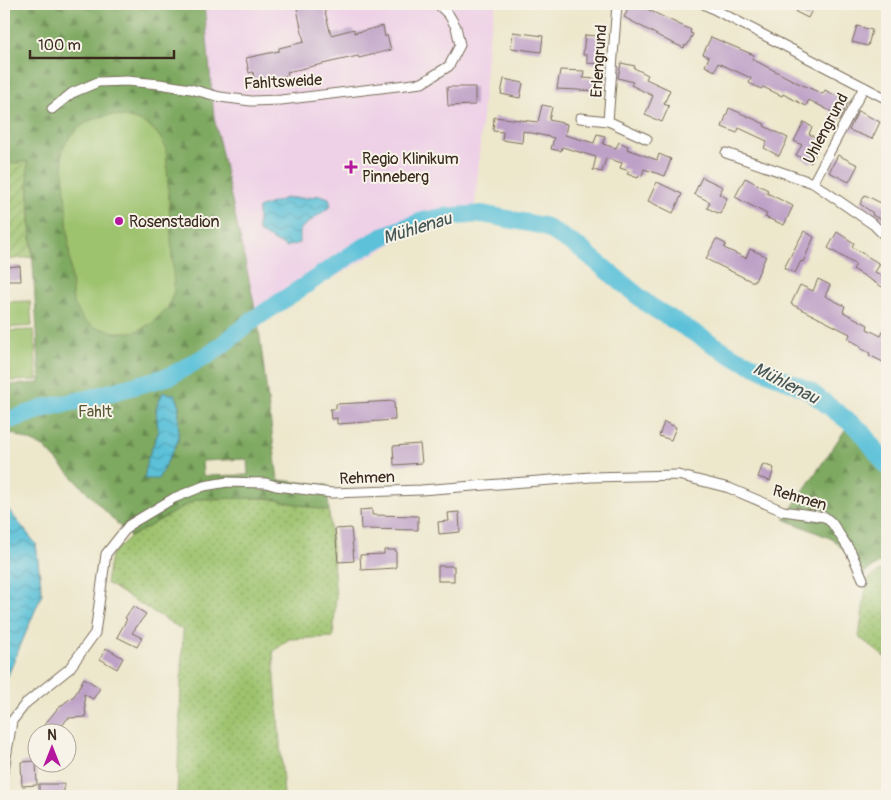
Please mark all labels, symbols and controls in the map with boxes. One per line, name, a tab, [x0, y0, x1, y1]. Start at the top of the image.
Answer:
street label: Erlengrund	[586, 24, 612, 98]
scale bar	[30, 28, 174, 60]
text: 100 m	[38, 36, 81, 55]
street label: Fahltsweide	[243, 70, 323, 94]
street label: Uhlengrund	[799, 90, 853, 167]
place label: Regio Klinikum Pinneberg	[362, 149, 459, 187]
marker: Regio Klinikum Pinneberg	[344, 160, 358, 174]
water label: Mühlenau	[380, 207, 455, 250]
place label: Rosenstadion	[129, 212, 220, 232]
marker: Rosenstadion	[113, 215, 125, 227]
water label: Mühlenau	[749, 357, 823, 410]
park label: Fahlt	[78, 402, 112, 422]
street label: Rehmen	[339, 467, 395, 489]
street label: Rehmen	[770, 481, 829, 515]
north arrow	[28, 722, 78, 772]
text: N	[47, 727, 57, 744]

